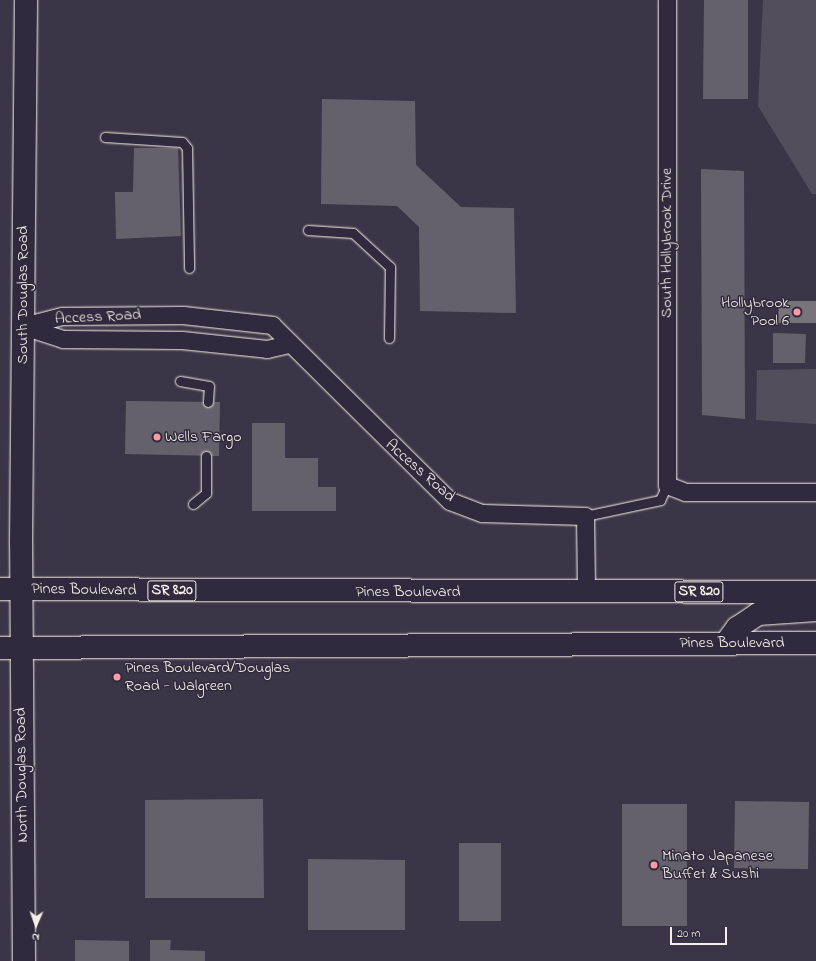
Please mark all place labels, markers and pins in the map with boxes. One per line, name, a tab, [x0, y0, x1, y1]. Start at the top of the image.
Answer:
place label: Hollybrook Pool 6	[721, 293, 789, 331]
marker: Hollybrook Pool 6	[792, 307, 802, 317]
place label: Wells Fargo	[165, 427, 242, 447]
marker: Wells Fargo	[152, 432, 162, 442]
place label: Pines Boulevard/Douglas Road - Walgreen	[125, 658, 290, 696]
marker: Pines Boulevard/Douglas Road - Walgreen	[112, 672, 122, 682]
place label: Minato Japanese Buffet & Sushi	[662, 846, 773, 884]
marker: Minato Japanese Buffet & Sushi	[649, 860, 659, 870]

